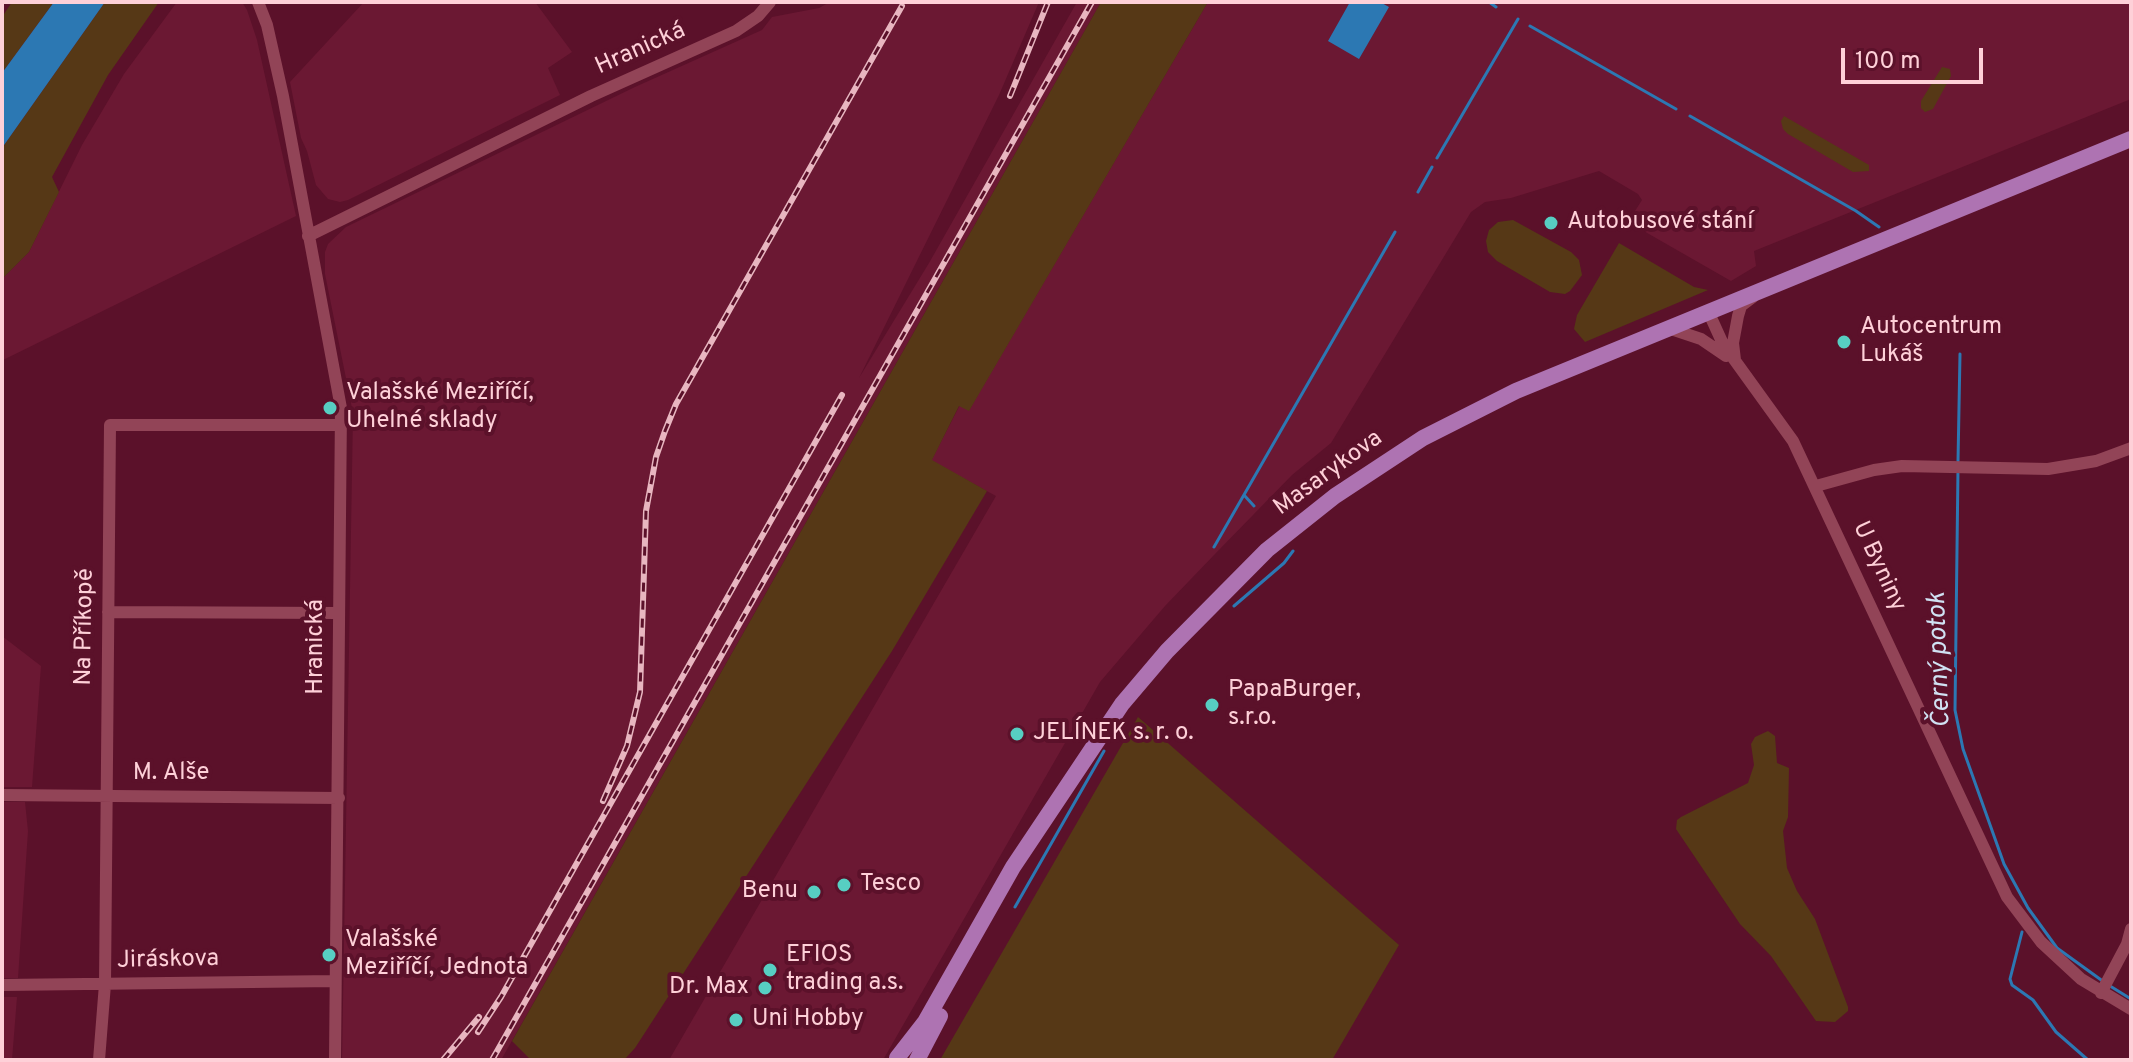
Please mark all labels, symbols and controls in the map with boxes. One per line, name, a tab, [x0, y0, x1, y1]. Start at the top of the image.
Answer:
street label: Hranická	[592, 17, 690, 83]
scale bar	[1845, 32, 1987, 82]
text: 100 m	[1855, 47, 1921, 77]
place label: Autobusové stání	[1567, 209, 1753, 237]
marker: Autobusové stání	[1542, 214, 1560, 232]
place label: Autocentrum Lukáš	[1860, 314, 2002, 370]
marker: Autocentrum Lukáš	[1835, 333, 1853, 351]
place label: Valašské Meziříčí, Uhelné sklady	[346, 380, 534, 436]
marker: Valašské Meziříčí, Uhelné sklady	[321, 399, 339, 417]
street label: Masarykova	[1269, 425, 1389, 523]
street label: U Byniny	[1845, 517, 1911, 617]
street label: Na Příkopě	[71, 568, 101, 686]
water label: Černý potok	[1923, 592, 1959, 728]
street label: Hranická	[303, 599, 331, 695]
place label: PapaBurger, s.r.o.	[1228, 677, 1361, 733]
marker: PapaBurger, s.r.o.	[1203, 696, 1221, 714]
place label: JELÍNEK s. r. o.	[1033, 720, 1194, 748]
marker: JELÍNEK s. r. o.	[1008, 725, 1026, 743]
street label: M. Alše	[133, 760, 209, 788]
place label: Tesco	[860, 871, 921, 899]
marker: Tesco	[835, 876, 853, 894]
place label: Benu	[742, 878, 798, 906]
marker: Benu	[805, 883, 823, 901]
place label: Valašské Meziříčí, Jednota	[345, 927, 528, 983]
place label: EFIOS trading a.s.	[786, 942, 903, 998]
street label: Jiráskova	[117, 946, 219, 976]
marker: Valašské Meziříčí, Jednota	[320, 946, 338, 964]
marker: EFIOS trading a.s.	[761, 961, 779, 979]
place label: Dr. Max	[669, 974, 749, 1002]
marker: Dr. Max	[756, 979, 774, 997]
place label: Uni Hobby	[752, 1006, 864, 1034]
marker: Uni Hobby	[727, 1011, 745, 1029]

